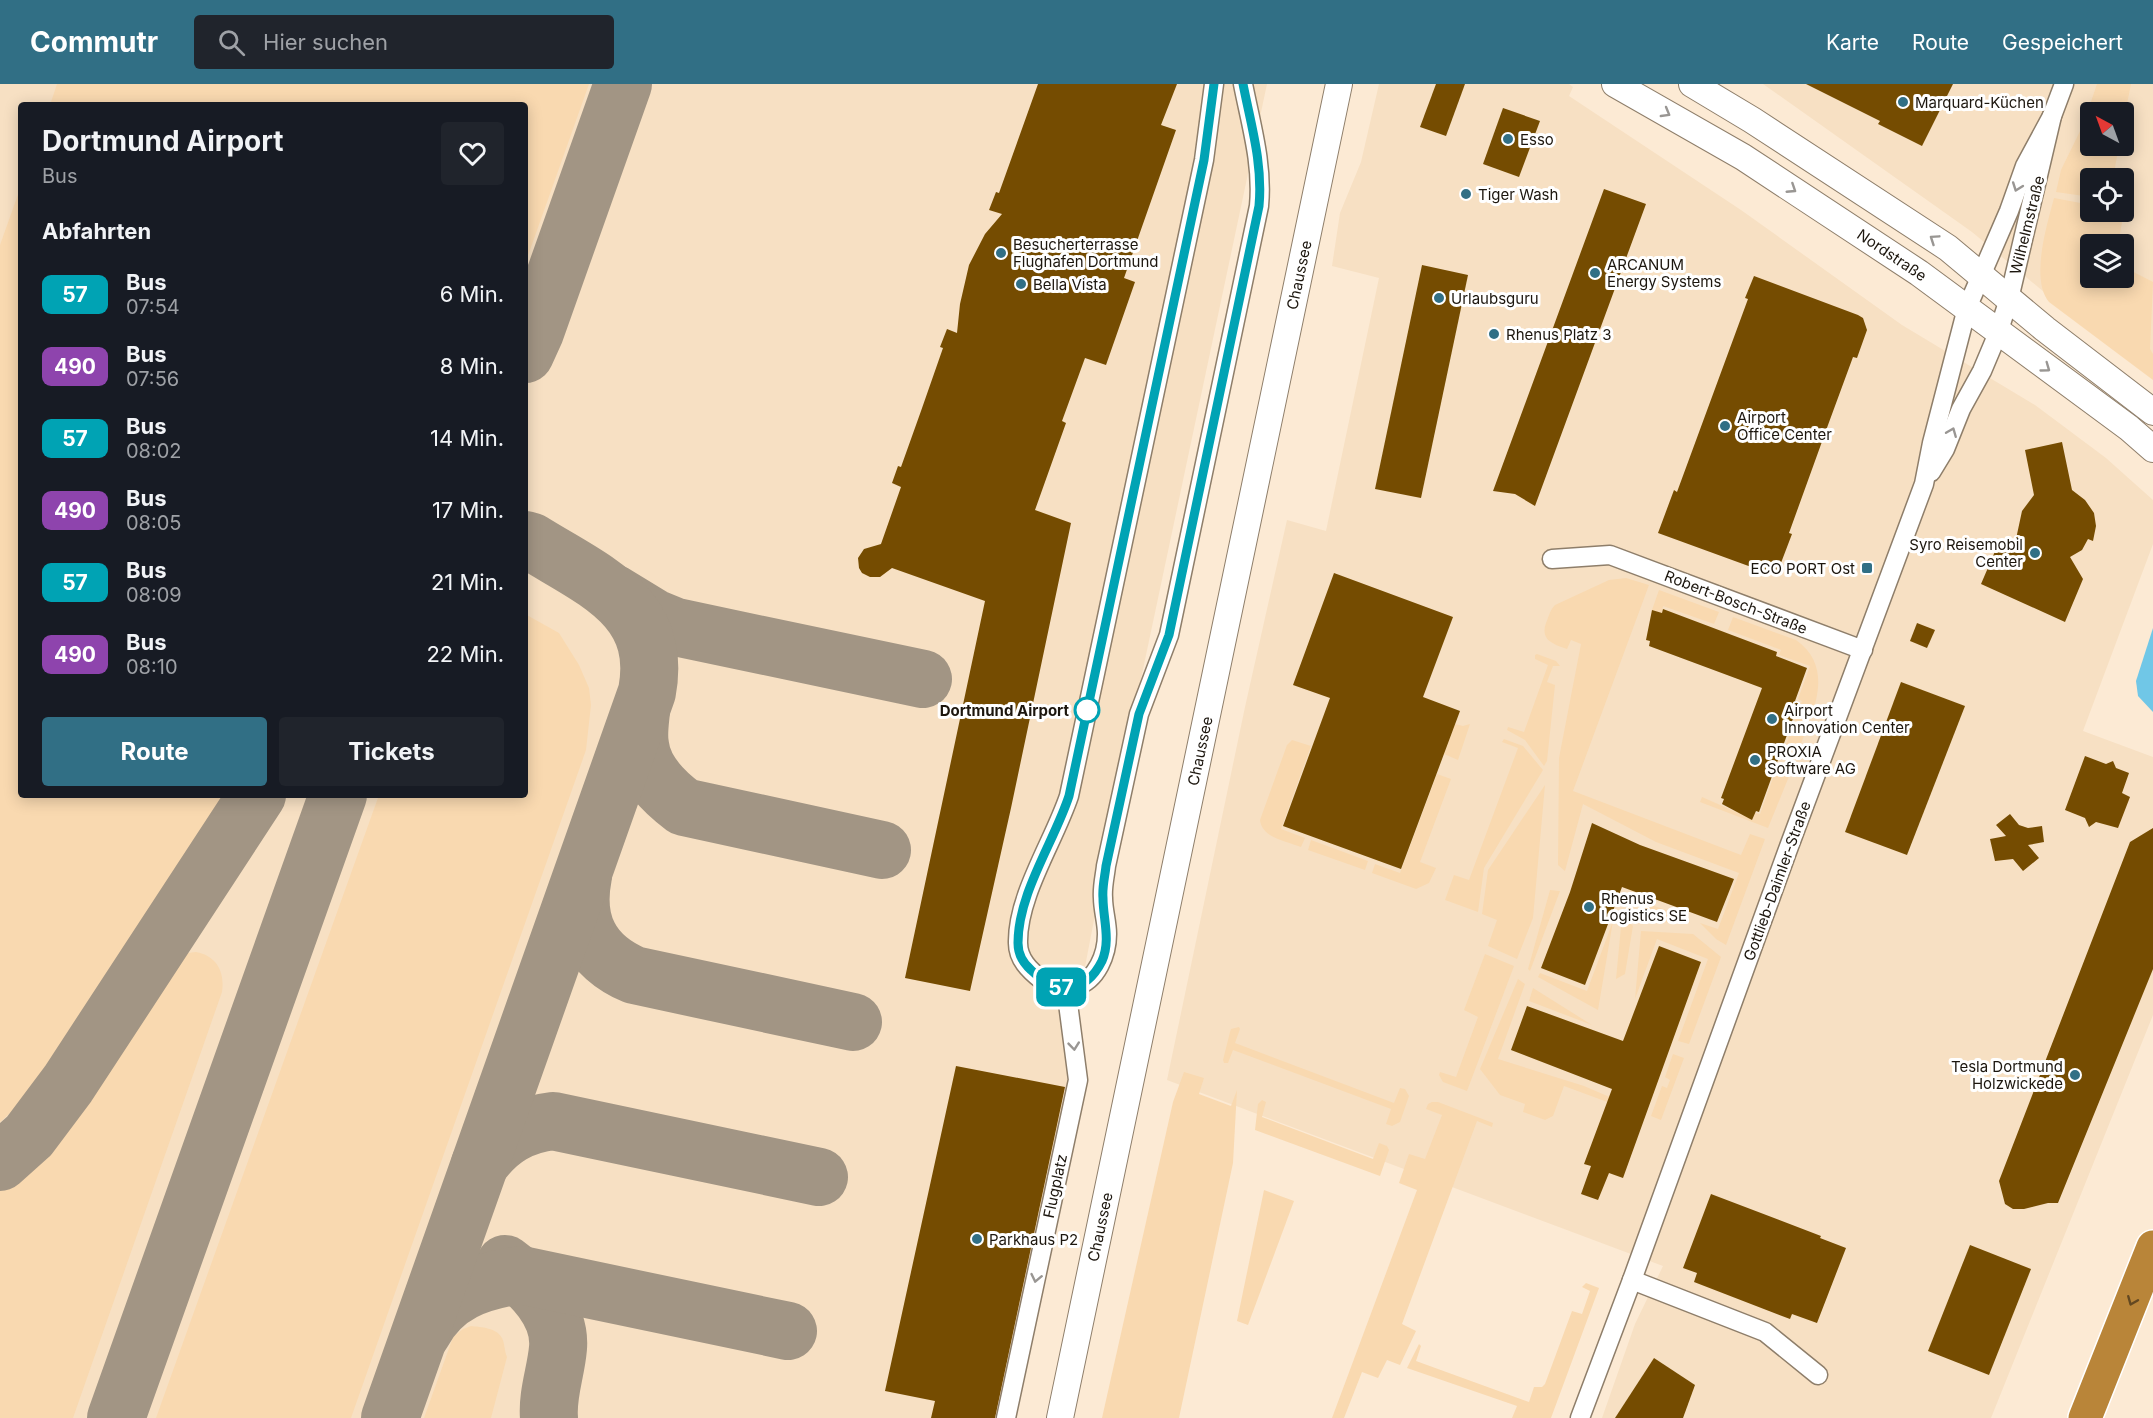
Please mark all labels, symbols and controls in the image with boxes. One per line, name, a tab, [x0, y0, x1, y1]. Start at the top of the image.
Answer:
search box	[194, 15, 614, 69]
text: Commutr	[30, 25, 158, 59]
icon: search	[215, 26, 248, 59]
text: Hier suchen	[263, 29, 388, 55]
text: Karte	[1826, 30, 1879, 55]
text: Route	[1912, 30, 1969, 55]
text: Gespeichert	[2002, 30, 2123, 55]
place label: Marquard-Küchen	[1915, 93, 2044, 112]
marker: Marquard-Küchen	[1896, 95, 1910, 109]
north arrow	[2080, 102, 2134, 156]
map controls	[2080, 102, 2134, 288]
one-way arrow	[1660, 106, 1670, 117]
button: heart	[441, 122, 504, 185]
text: Dortmund Airport	[42, 124, 284, 158]
place label: Esso	[1520, 130, 1554, 149]
marker: Esso	[1501, 132, 1515, 146]
text: Bus	[42, 164, 77, 188]
button: locate	[2080, 168, 2134, 222]
street label: Wilhelmstraße	[2006, 174, 2048, 276]
one-way arrow	[2012, 181, 2025, 192]
one-way arrow	[1785, 182, 1796, 193]
place label: Tiger Wash	[1478, 185, 1558, 204]
marker: Tiger Wash	[1459, 187, 1473, 201]
text: Abfahrten	[42, 218, 151, 244]
street label: Nordstraße	[1854, 225, 1930, 285]
button: layers	[2080, 234, 2134, 288]
place label: Besucherterrasse Flughafen Dortmund	[1013, 235, 1158, 271]
one-way arrow	[1930, 235, 1941, 246]
street label: Chaussee	[1282, 239, 1316, 311]
marker: Besucherterrasse Flughafen Dortmund	[994, 246, 1008, 260]
place label: ARCANUM Energy Systems	[1607, 255, 1721, 291]
marker: ARCANUM Energy Systems	[1588, 266, 1602, 280]
text: Bus	[126, 269, 167, 295]
place label: Bella Vista	[1033, 275, 1107, 294]
marker: Bella Vista	[1014, 277, 1028, 291]
text: 6 Min.	[440, 281, 504, 307]
text: 57	[62, 282, 88, 307]
place label: Urlaubsguru	[1451, 289, 1539, 308]
marker: Urlaubsguru	[1432, 291, 1446, 305]
text: 07:54	[126, 295, 180, 319]
place label: Rhenus Platz 3	[1506, 325, 1611, 344]
marker: Rhenus Platz 3	[1487, 327, 1501, 341]
text: Bus	[126, 341, 167, 367]
text: 8 Min.	[440, 353, 504, 379]
text: 490	[54, 354, 96, 379]
one-way arrow	[2039, 361, 2050, 372]
text: 07:56	[126, 367, 179, 391]
place label: Airport Office Center	[1737, 408, 1832, 444]
text: Bus	[126, 413, 167, 439]
marker: Airport Office Center	[1718, 419, 1732, 433]
text: 14 Min.	[430, 425, 504, 451]
text: 57	[62, 426, 88, 451]
one-way arrow	[1945, 427, 1957, 438]
text: 08:02	[126, 439, 182, 463]
text: Bus	[126, 485, 167, 511]
text: 17 Min.	[432, 497, 504, 523]
text: 490	[54, 498, 96, 523]
text: 08:05	[126, 511, 182, 535]
place label: Syro Reisemobil Center	[1909, 535, 2023, 571]
marker: Syro Reisemobil Center	[2028, 546, 2042, 560]
text: Bus	[126, 557, 167, 583]
place label: ECO PORT Ost	[1750, 559, 1855, 578]
marker: ECO PORT Ost	[1860, 561, 1874, 575]
street label: Robert-Bosch-Straße	[1662, 566, 1810, 638]
text: 21 Min.	[431, 569, 504, 595]
text: 57	[62, 570, 88, 595]
text: 08:09	[126, 583, 182, 607]
text: Bus	[126, 629, 167, 655]
text: 22 Min.	[426, 641, 504, 667]
text: 490	[54, 642, 96, 667]
text: 08:10	[126, 655, 178, 679]
marker: Dortmund Airport	[1074, 697, 1100, 723]
place label: Dortmund Airport	[940, 701, 1069, 720]
place label: Airport Innovation Center	[1784, 701, 1910, 737]
marker: Airport Innovation Center	[1765, 712, 1779, 726]
street label: Chaussee	[1183, 715, 1217, 787]
button: Route	[42, 717, 267, 786]
button: Tickets	[279, 717, 504, 786]
place label: PROXIA Software AG	[1767, 742, 1856, 778]
marker: PROXIA Software AG	[1748, 753, 1762, 767]
street label: Gottlieb-Daimler-Straße	[1739, 799, 1815, 963]
place label: Rhenus Logistics SE	[1601, 889, 1687, 925]
marker: Rhenus Logistics SE	[1582, 900, 1596, 914]
line badge: 57	[1034, 968, 1088, 1006]
text: 57	[1048, 975, 1074, 1000]
one-way arrow	[1068, 1041, 1080, 1050]
place label: Tesla Dortmund Holzwickede	[1951, 1057, 2063, 1093]
marker: Tesla Dortmund Holzwickede	[2068, 1068, 2082, 1082]
street label: Flugplatz	[1039, 1152, 1071, 1220]
street label: Chaussee	[1083, 1191, 1117, 1263]
place label: Parkhaus P2	[989, 1230, 1078, 1249]
marker: Parkhaus P2	[970, 1232, 984, 1246]
one-way arrow	[1030, 1273, 1043, 1283]
one-way arrow	[2126, 1296, 2139, 1306]

